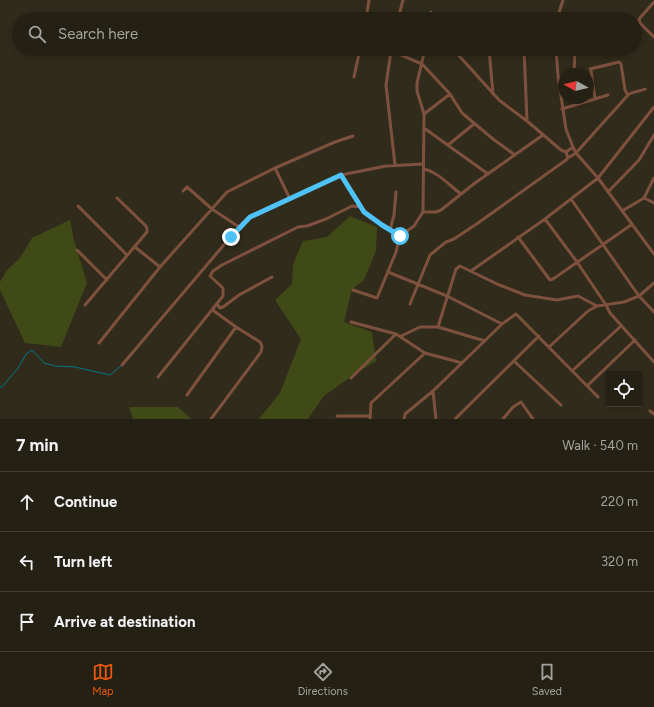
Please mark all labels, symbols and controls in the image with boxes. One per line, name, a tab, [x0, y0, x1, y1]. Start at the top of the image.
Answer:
search box	[12, 12, 642, 56]
icon: search	[26, 23, 48, 45]
text: Search here	[58, 25, 138, 43]
north arrow	[558, 68, 594, 104]
route start	[391, 227, 409, 245]
route end	[222, 228, 240, 246]
map controls	[606, 371, 642, 407]
button: locate	[606, 371, 642, 407]
text: 7 min	[16, 435, 58, 455]
text: Walk · 540 m	[562, 438, 638, 453]
icon: ahead	[16, 491, 38, 513]
text: Continue	[54, 493, 117, 511]
text: 220 m	[601, 494, 638, 509]
icon: left	[16, 551, 38, 573]
text: Turn left	[54, 553, 112, 571]
text: 320 m	[601, 554, 638, 569]
icon: arrive	[16, 611, 38, 633]
text: Arrive at destination	[54, 613, 195, 631]
tab: Map	[92, 661, 114, 698]
tab: Directions	[298, 661, 348, 698]
tab: Saved	[532, 661, 562, 698]

